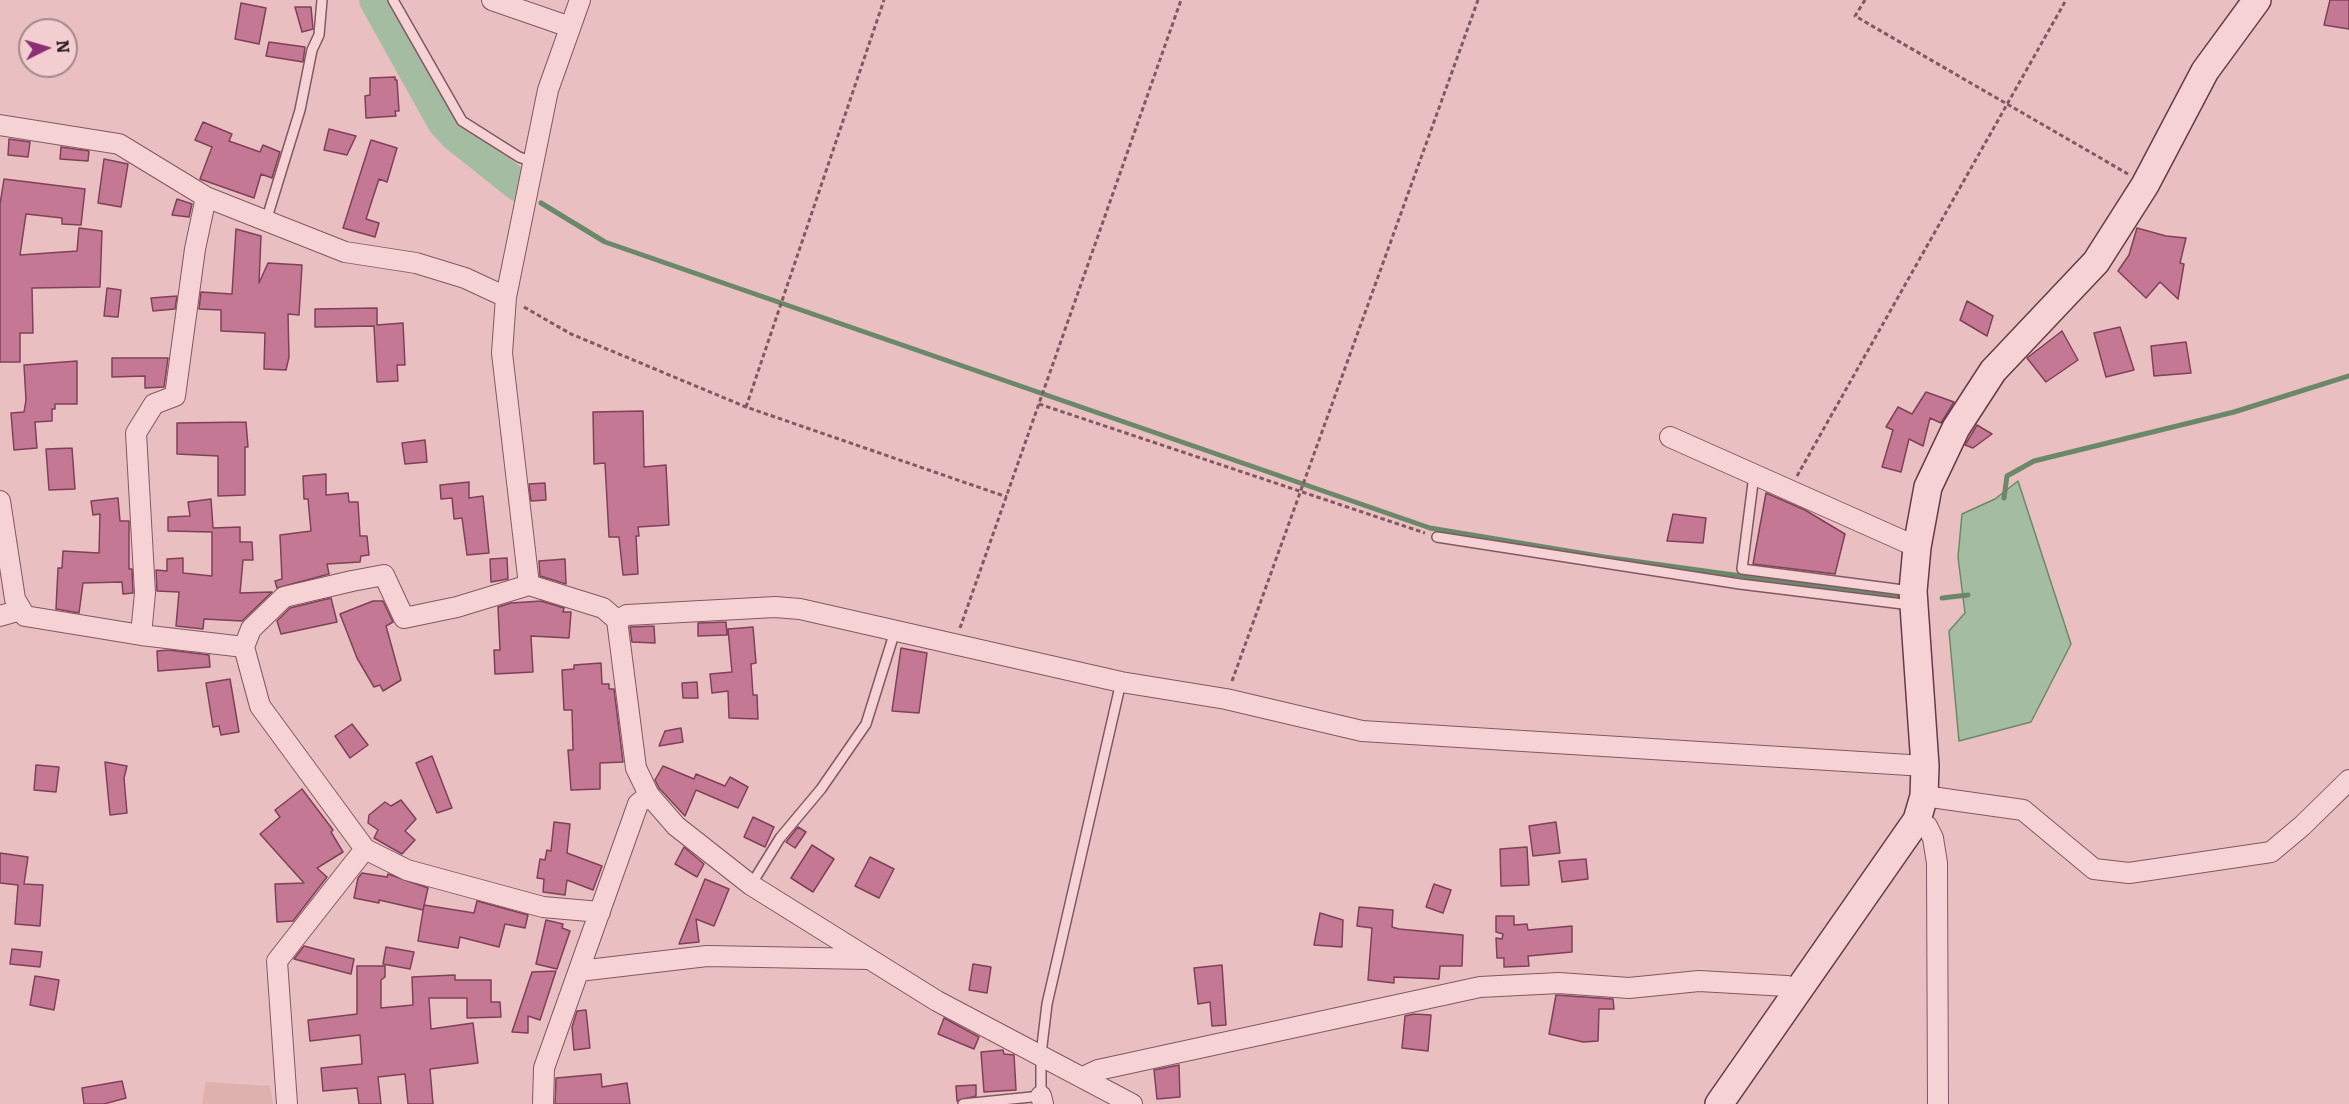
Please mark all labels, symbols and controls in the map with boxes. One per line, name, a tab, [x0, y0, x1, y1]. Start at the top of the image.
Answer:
north arrow	[18, 18, 78, 78]
text: N	[51, 39, 76, 54]

